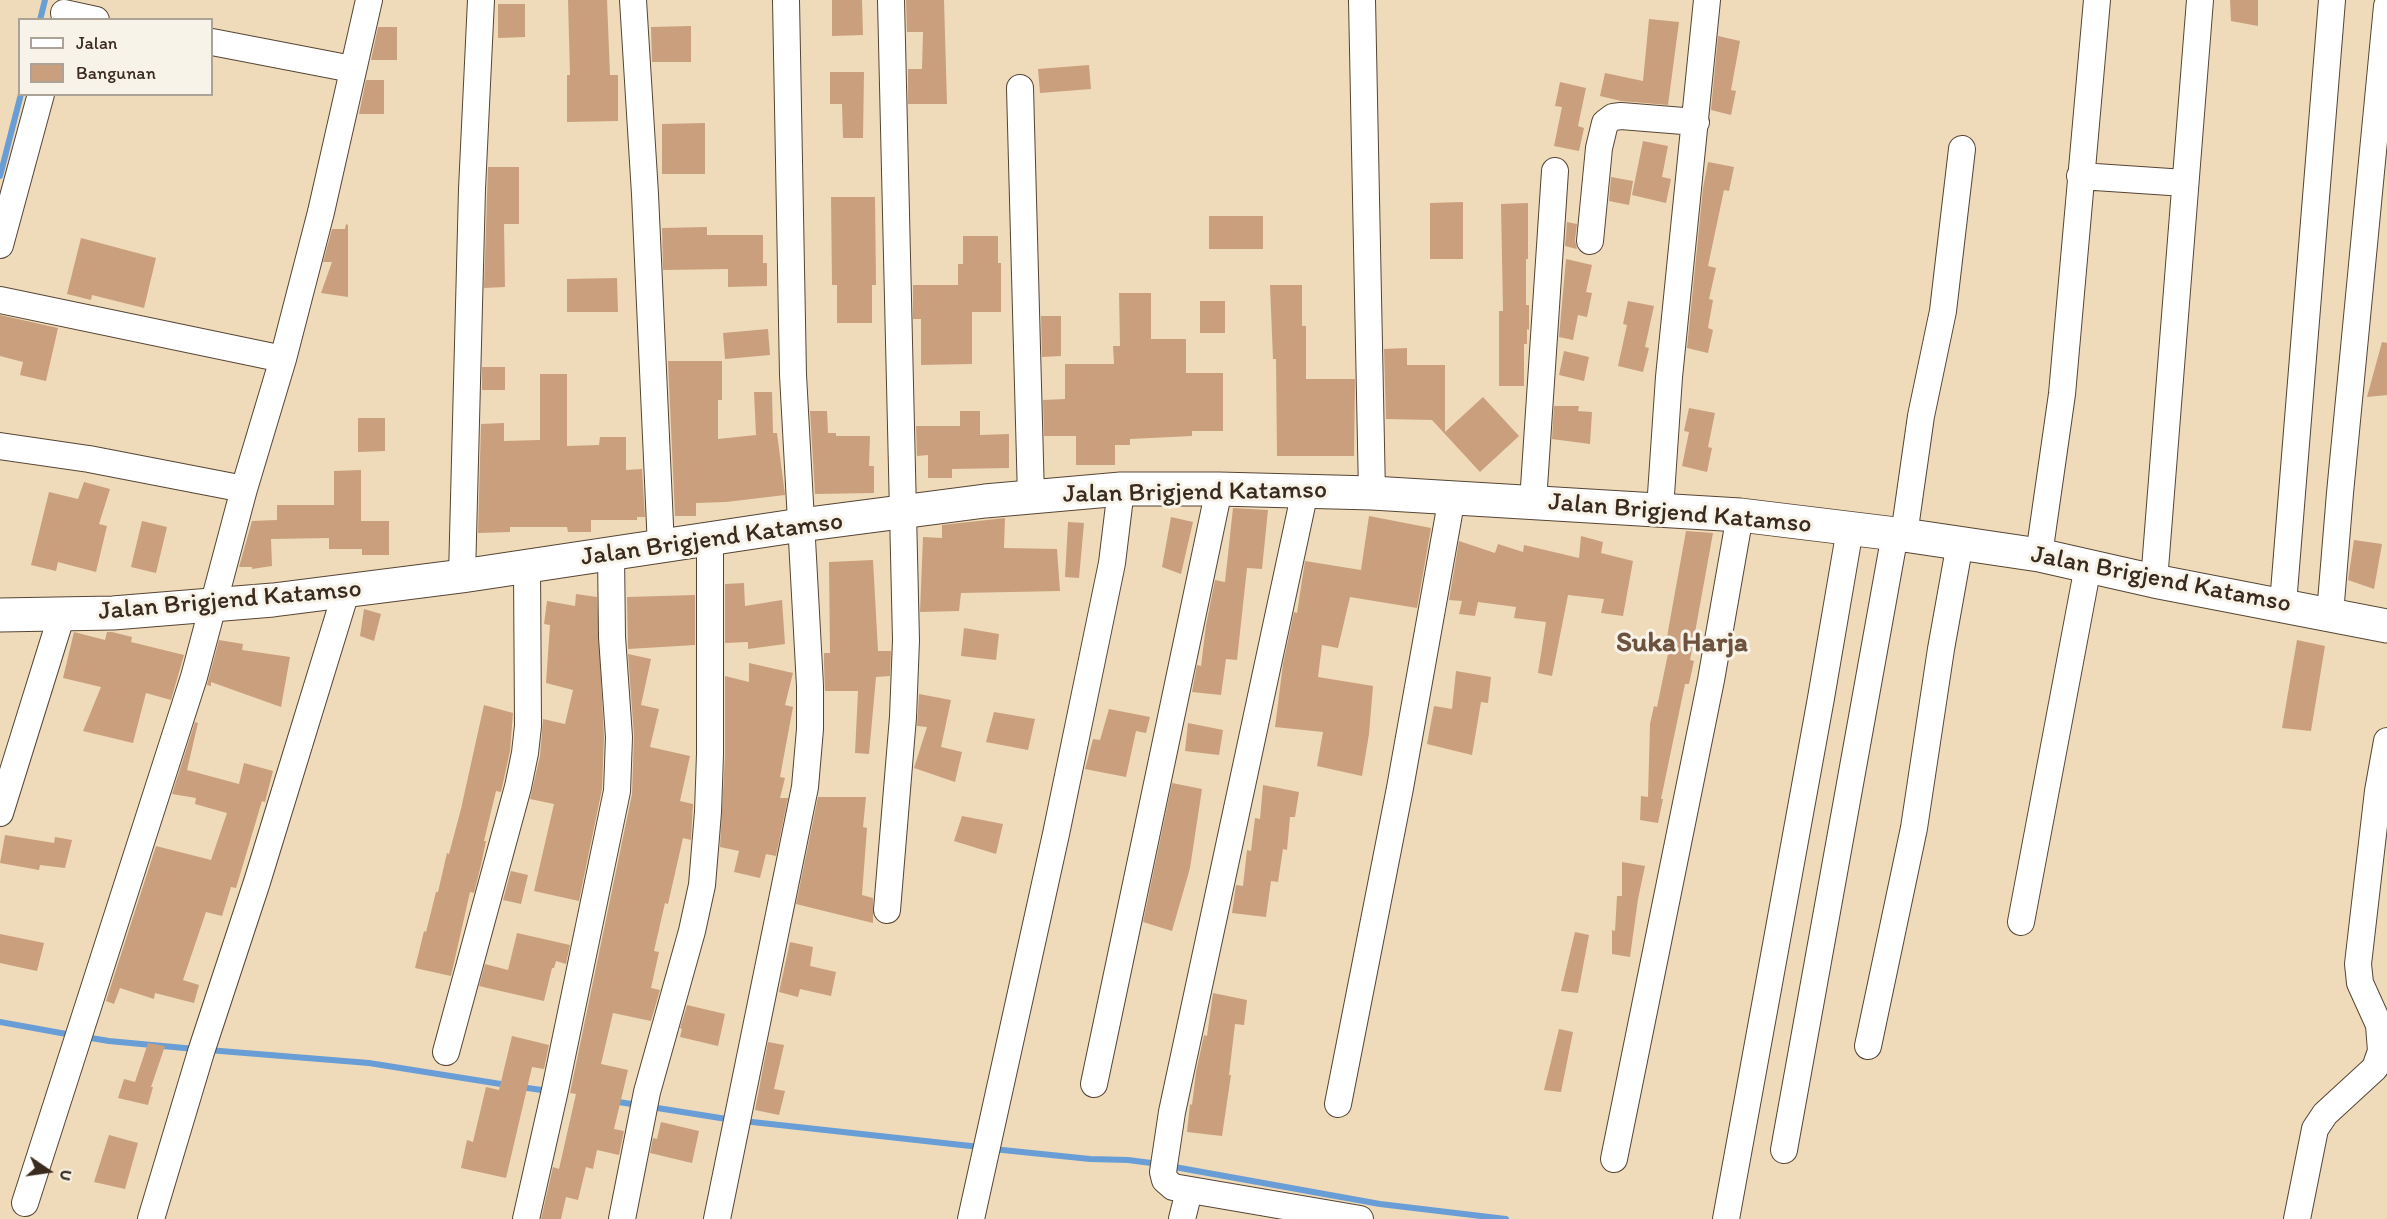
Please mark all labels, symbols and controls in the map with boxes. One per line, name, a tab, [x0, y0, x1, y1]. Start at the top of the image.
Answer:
legend	[18, 18, 213, 96]
text: Jalan	[76, 32, 117, 54]
text: Bangunan	[76, 62, 156, 84]
street label: Jalan Brigjend Katamso	[1063, 475, 1327, 511]
street label: Jalan Brigjend Katamso	[1547, 487, 1813, 541]
street label: Jalan Brigjend Katamso	[579, 506, 845, 574]
street label: Jalan Brigjend Katamso	[2028, 539, 2294, 621]
street label: Jalan Brigjend Katamso	[97, 574, 363, 628]
district label: Suka Harja	[1616, 627, 1748, 661]
north arrow	[18, 1141, 78, 1201]
text: U	[56, 1168, 76, 1182]

